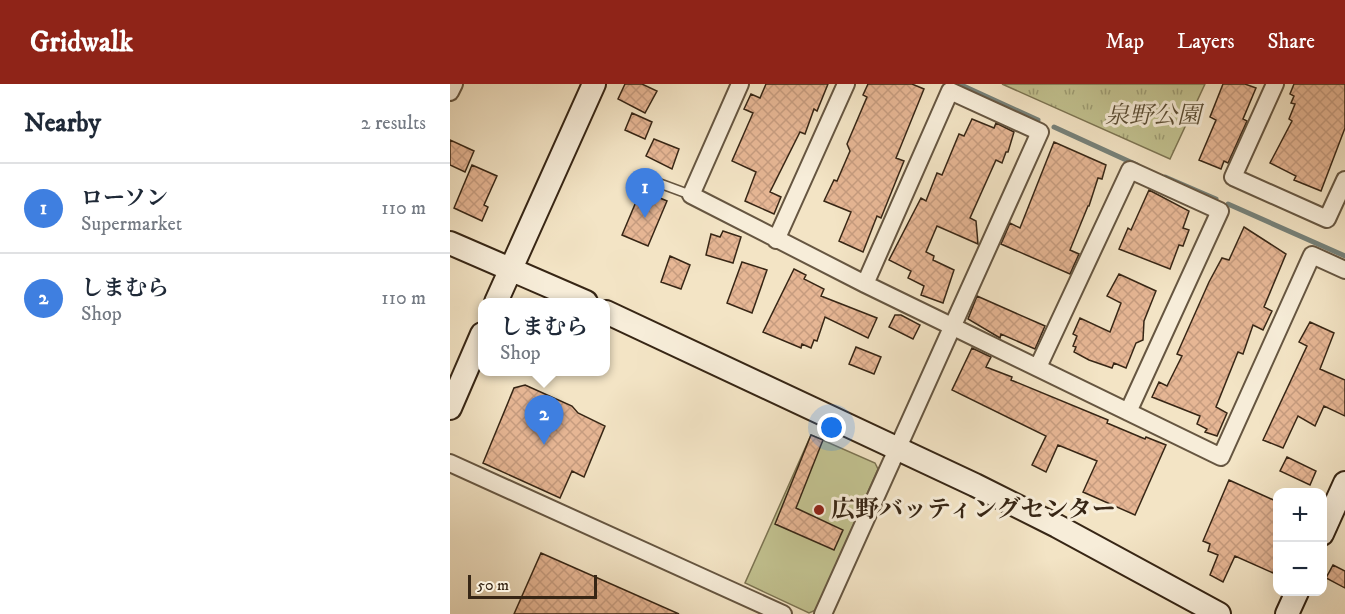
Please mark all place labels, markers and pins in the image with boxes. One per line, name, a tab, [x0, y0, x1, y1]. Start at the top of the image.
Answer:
pin: 1	[626, 168, 664, 218]
pin: 2	[524, 396, 563, 445]
place label: 広野バッティングセンター	[831, 495, 1116, 525]
marker: 広野バッティングセンター	[812, 503, 826, 517]

